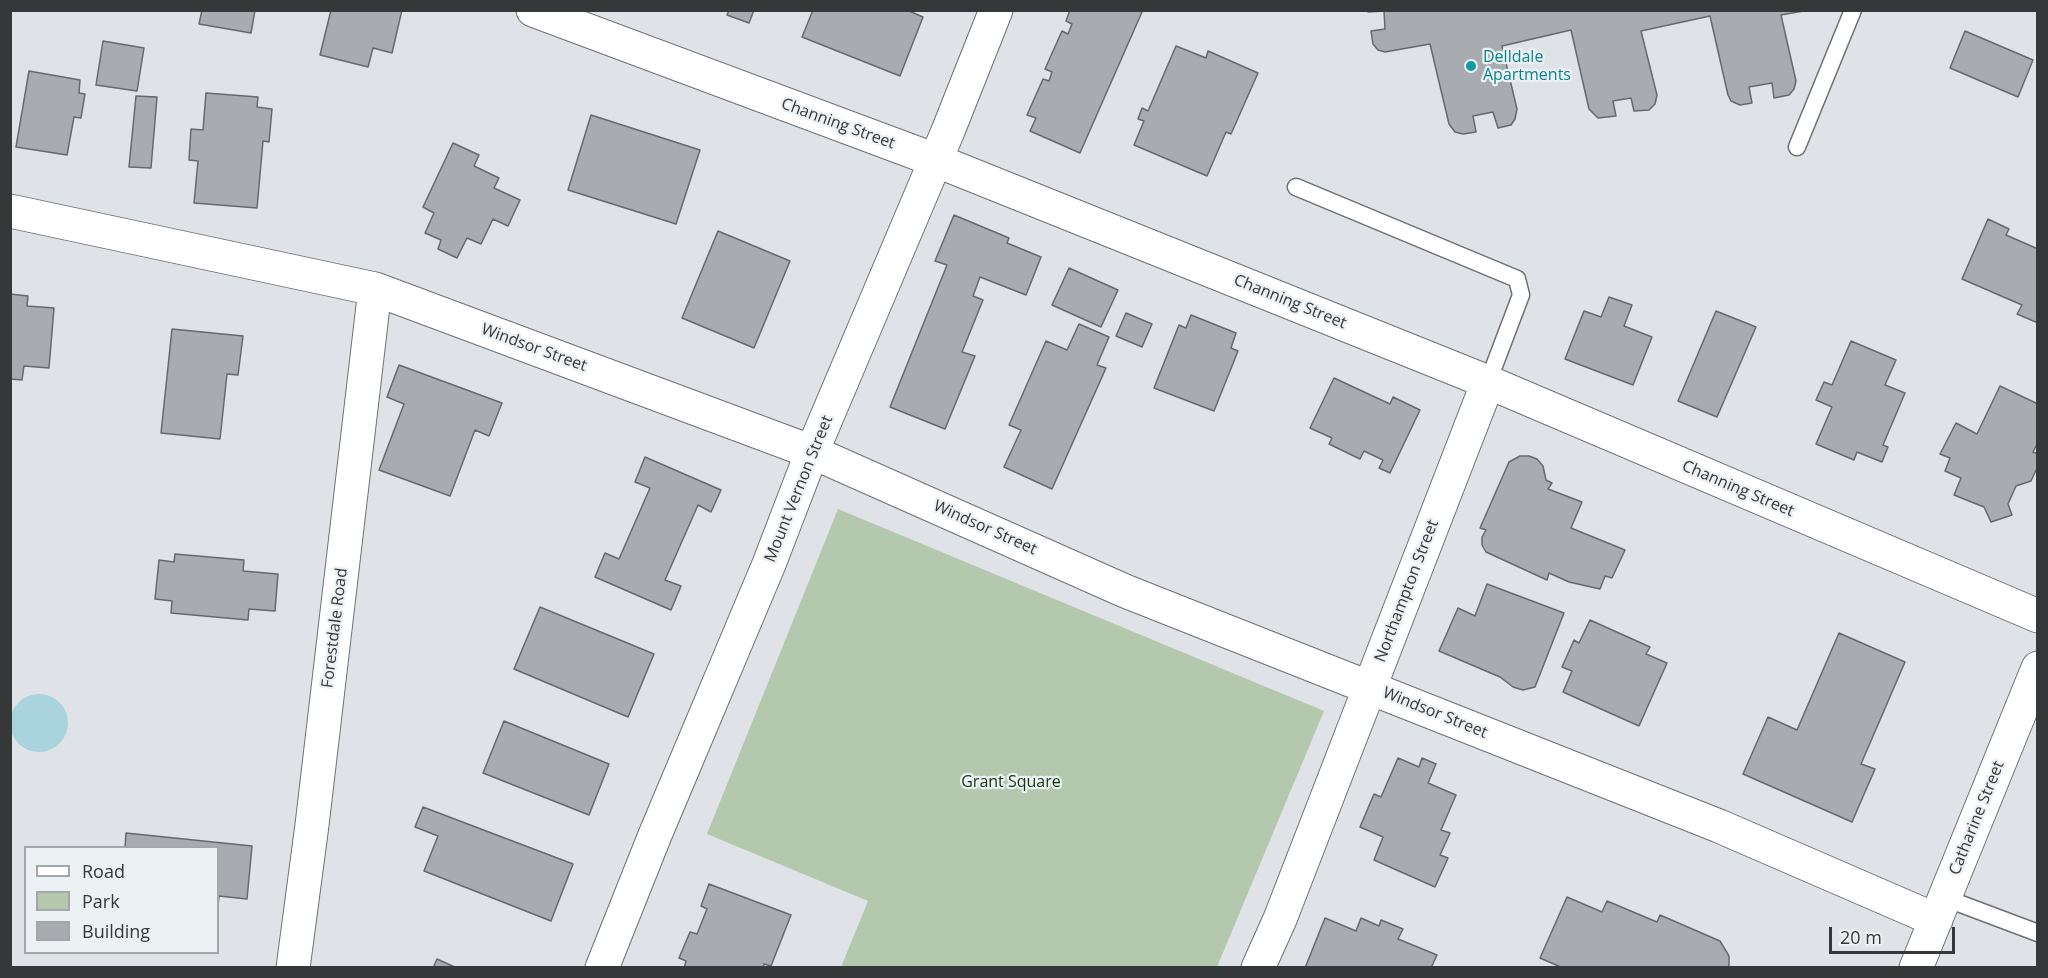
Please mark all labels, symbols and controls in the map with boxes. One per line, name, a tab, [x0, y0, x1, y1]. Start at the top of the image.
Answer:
place label: Delldale Apartments	[1483, 47, 1571, 85]
marker: Delldale Apartments	[1464, 59, 1478, 73]
street label: Channing Street	[778, 94, 898, 154]
street label: Channing Street	[1231, 271, 1349, 333]
street label: Windsor Street	[479, 320, 589, 376]
street label: Mount Vernon Street	[761, 413, 837, 565]
street label: Channing Street	[1679, 457, 1797, 521]
street label: Windsor Street	[930, 497, 1040, 559]
street label: Northampton Street	[1371, 517, 1443, 665]
street label: Forestdale Road	[318, 567, 352, 689]
street label: Windsor Street	[1380, 683, 1490, 743]
street label: Catharine Street	[1945, 758, 2009, 878]
park label: Grant Square	[961, 772, 1061, 792]
legend	[24, 846, 219, 954]
text: Road	[82, 859, 125, 883]
text: Park	[82, 889, 120, 913]
scale bar	[1832, 915, 1958, 953]
text: Building	[82, 919, 150, 943]
text: 20 m	[1840, 925, 1882, 949]

